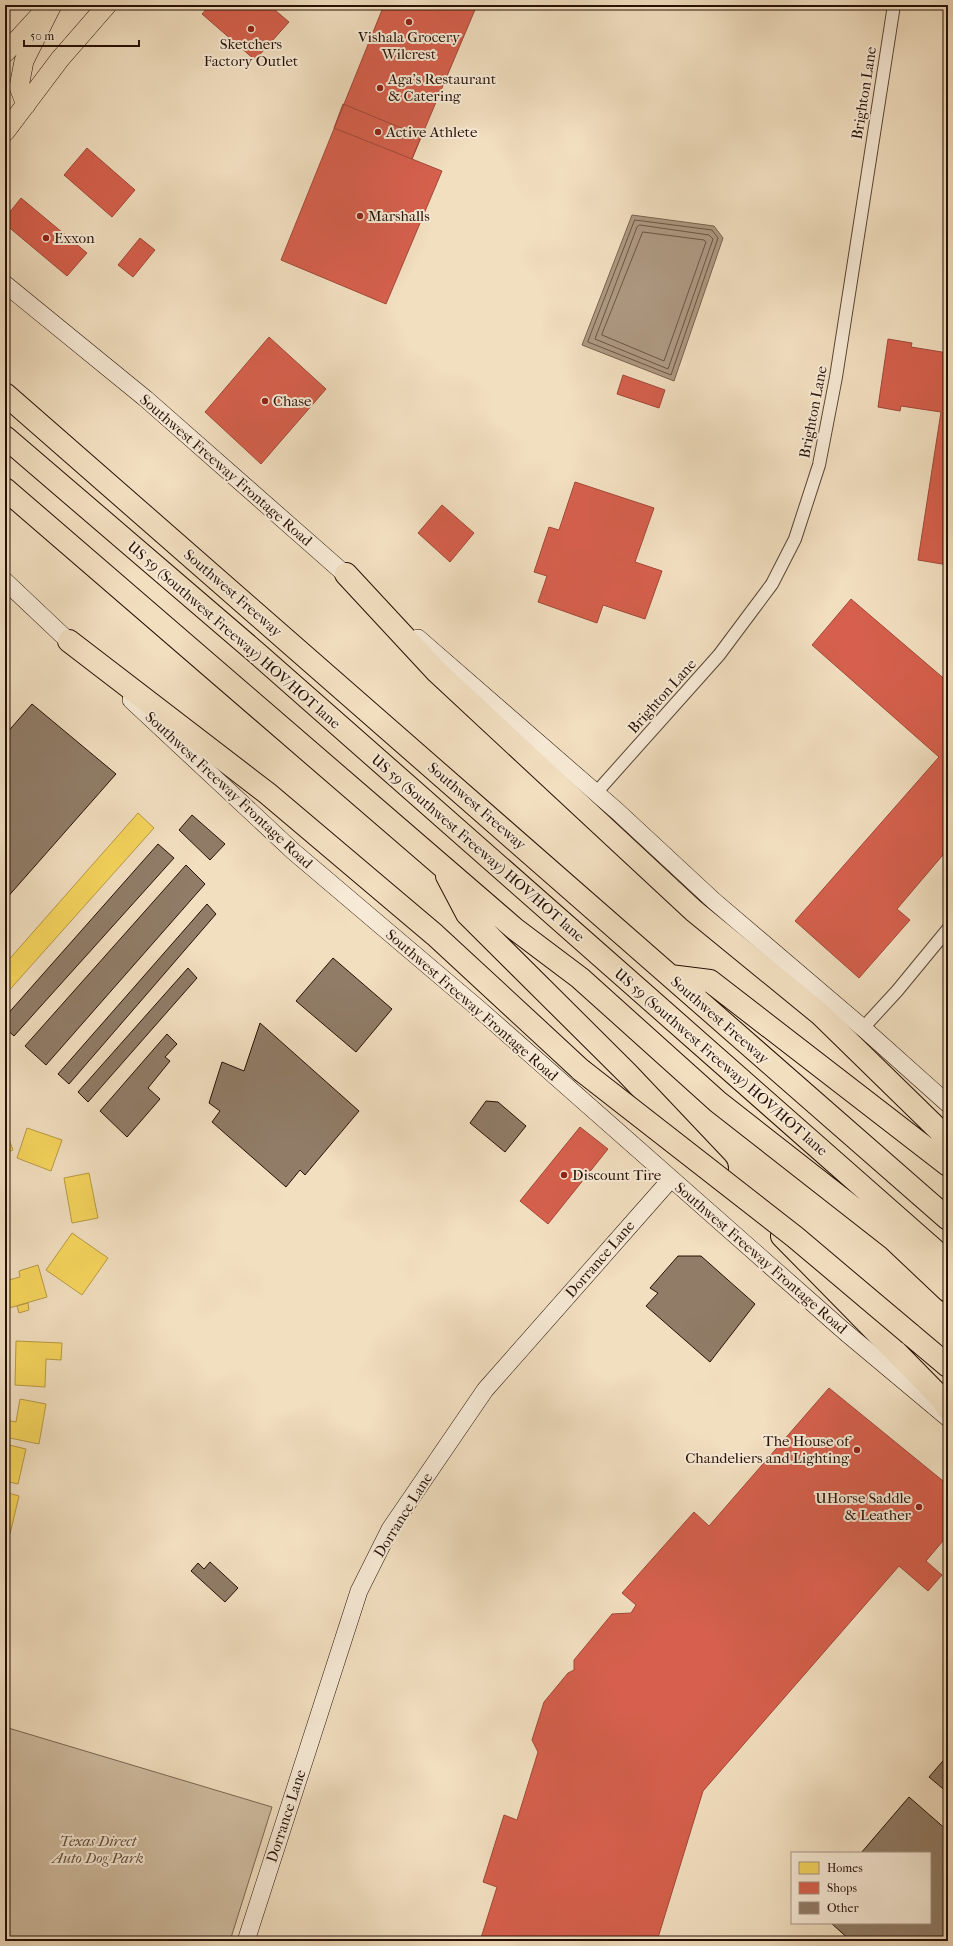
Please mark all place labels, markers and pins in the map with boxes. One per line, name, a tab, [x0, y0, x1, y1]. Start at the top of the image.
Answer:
marker: Vishala Grocery Wilcrest	[404, 17, 414, 27]
marker: Sketchers Factory Outlet	[246, 24, 256, 34]
place label: Vishala Grocery Wilcrest	[357, 28, 461, 63]
place label: Sketchers Factory Outlet	[204, 35, 299, 70]
place label: Aga's Restaurant & Catering	[387, 70, 497, 105]
marker: Aga's Restaurant & Catering	[375, 83, 385, 93]
place label: Active Athlete	[385, 123, 478, 141]
marker: Active Athlete	[373, 127, 383, 137]
place label: Marshalls	[368, 207, 430, 225]
marker: Marshalls	[355, 211, 365, 221]
place label: Exxon	[54, 229, 95, 247]
marker: Exxon	[41, 233, 51, 243]
place label: Chase	[273, 392, 312, 410]
marker: Chase	[260, 396, 270, 406]
place label: Discount Tire	[572, 1166, 662, 1184]
marker: Discount Tire	[559, 1170, 569, 1180]
place label: The House of Chandeliers and Lighting	[685, 1432, 852, 1467]
marker: The House of Chandeliers and Lighting	[852, 1445, 862, 1455]
place label: UHorse Saddle & Leather	[815, 1489, 912, 1524]
marker: UHorse Saddle & Leather	[914, 1502, 924, 1512]

